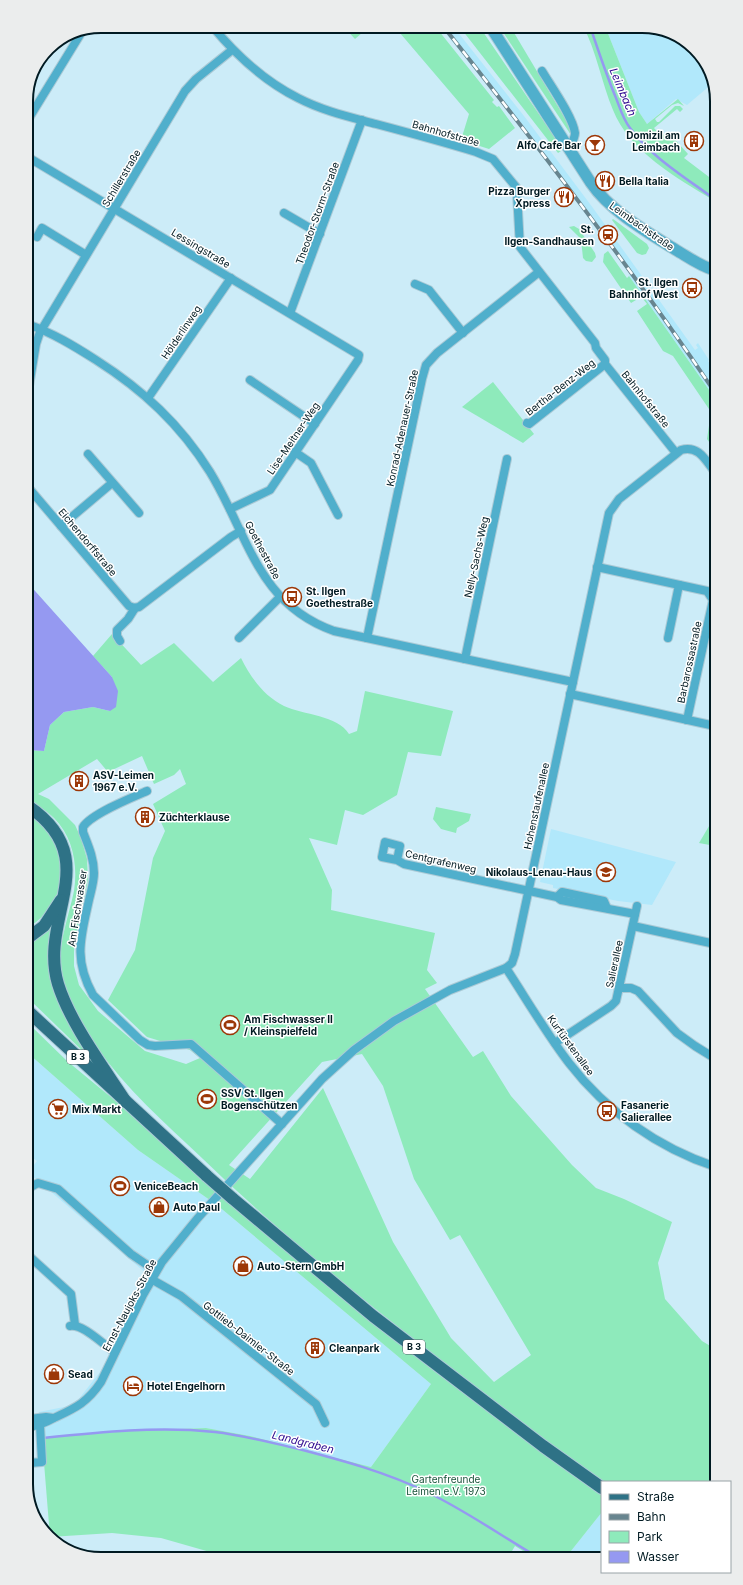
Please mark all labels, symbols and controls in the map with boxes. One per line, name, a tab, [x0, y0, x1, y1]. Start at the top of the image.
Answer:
water label: Leimbach	[607, 66, 640, 119]
street label: Bahnhofstraße	[411, 118, 481, 148]
place label: Domizil am Leimbach	[626, 129, 680, 153]
building icon: Domizil am Leimbach	[683, 130, 705, 152]
bar icon: Alfo Cafe Bar	[584, 134, 606, 156]
place label: Alfo Cafe Bar	[517, 139, 581, 151]
street label: Schillerstraße	[99, 147, 143, 209]
street label: Theodor-Storm-Straße	[293, 160, 341, 266]
restaurant icon: Bella Italia	[594, 170, 616, 192]
place label: Bella Italia	[619, 175, 669, 187]
place label: Pizza Burger Xpress	[488, 185, 550, 209]
restaurant icon: Pizza Burger Xpress	[553, 186, 575, 208]
street label: Leimbachstraße	[607, 199, 677, 253]
place label: St. Ilgen-Sandhausen	[504, 223, 594, 248]
station icon: St. Ilgen-Sandhausen	[597, 224, 619, 246]
street label: Lessingstraße	[169, 226, 233, 270]
place label: St. Ilgen Bahnhof West	[609, 276, 678, 300]
bus stop icon: St. Ilgen Bahnhof West	[681, 277, 703, 299]
street label: Hölderlinweg	[159, 303, 203, 361]
street label: Bertha-Benz-Weg	[523, 356, 597, 418]
street label: Konrad-Adenauer-Straße	[384, 368, 420, 488]
street label: Bahnhofstraße	[620, 368, 673, 430]
street label: Lise-Meitner-Weg	[264, 399, 322, 477]
street label: Eichendorffstraße	[56, 506, 120, 578]
street label: Nelly-Sachs-Weg	[462, 515, 490, 599]
street label: Goethestraße	[243, 519, 283, 581]
place label: St. Ilgen Goethestraße	[306, 585, 373, 609]
bus stop icon: St. Ilgen Goethestraße	[281, 586, 303, 608]
street label: Barbarossastraße	[674, 620, 704, 704]
street label: Hohenstaufenallee	[521, 761, 551, 851]
place label: ASV-Leimen 1967 e.V.	[93, 769, 154, 793]
building icon: ASV-Leimen 1967 e.V.	[68, 770, 90, 792]
building icon: Züchterklause	[134, 806, 156, 828]
place label: Züchterklause	[159, 811, 230, 823]
street label: Centgrafenweg	[404, 847, 478, 875]
school or university icon: Nikolaus-Lenau-Haus	[595, 861, 617, 883]
place label: Nikolaus-Lenau-Haus	[486, 866, 592, 878]
street label: Am Fischwasser	[65, 868, 89, 947]
street label: Salierallee	[603, 939, 625, 989]
street label: Kurfürstenallee	[545, 1012, 597, 1078]
place label: Am Fischwasser II / Kleinspielfeld	[244, 1013, 333, 1037]
sports icon: Am Fischwasser II / Kleinspielfeld	[219, 1014, 241, 1036]
road number: B 3	[67, 1050, 89, 1064]
place label: SSV St. Ilgen Bogenschützen	[221, 1087, 298, 1112]
sports icon: SSV St. Ilgen Bogenschützen	[196, 1088, 218, 1110]
supermarket icon: Mix Markt	[47, 1098, 69, 1120]
place label: Fasanerie Salierallee	[621, 1099, 672, 1123]
bus stop icon: Fasanerie Salierallee	[596, 1100, 618, 1122]
place label: Mix Markt	[72, 1103, 121, 1115]
sports icon: VeniceBeach	[109, 1175, 131, 1197]
place label: VeniceBeach	[134, 1180, 198, 1192]
shop icon: Auto Paul	[148, 1196, 170, 1218]
place label: Auto Paul	[173, 1201, 220, 1213]
shop icon: Auto-Stern GmbH	[232, 1255, 254, 1277]
street label: Ernst-Naujoks-Straße	[100, 1257, 158, 1353]
place label: Auto-Stern GmbH	[257, 1260, 344, 1272]
street label: Gottlieb-Daimler-Straße	[201, 1299, 297, 1377]
building icon: Cleanpark	[304, 1337, 326, 1359]
road number: B 3	[403, 1340, 425, 1354]
place label: Cleanpark	[329, 1342, 380, 1354]
shop icon: Sead	[43, 1363, 65, 1385]
place label: Sead	[68, 1368, 93, 1380]
hotel icon: Hotel Engelhorn	[122, 1375, 144, 1397]
place label: Hotel Engelhorn	[147, 1380, 225, 1393]
water label: Landgraben	[271, 1428, 336, 1457]
park label: Gartenfreunde Leimen e.V. 1973	[406, 1473, 486, 1497]
legend	[601, 1481, 731, 1573]
text: Straße	[637, 1489, 674, 1504]
text: Bahn	[637, 1509, 666, 1524]
text: Park	[637, 1529, 663, 1544]
text: Wasser	[637, 1549, 680, 1564]

